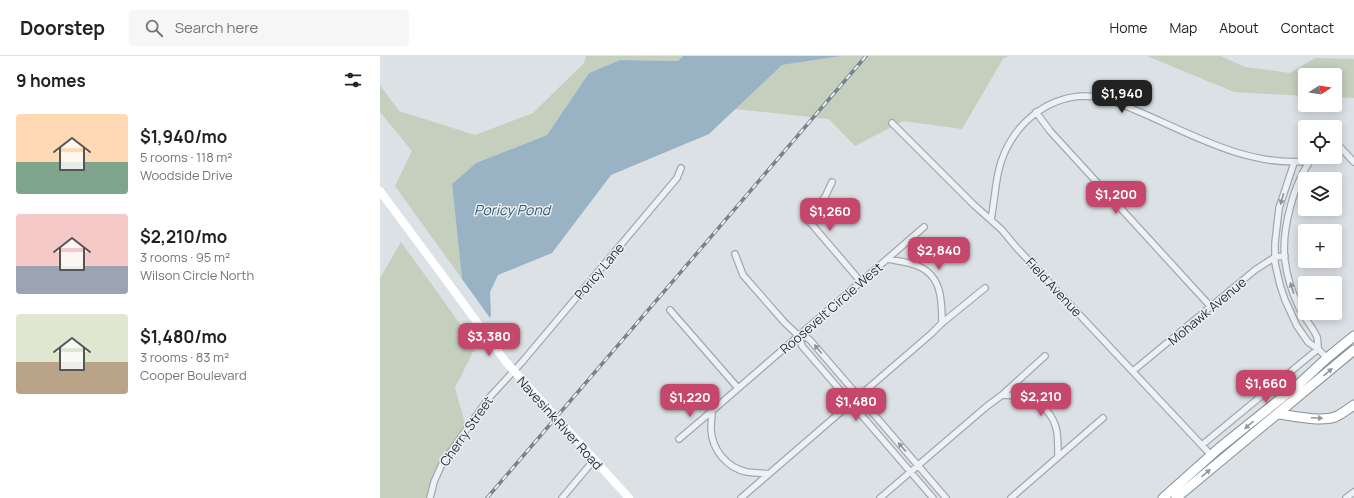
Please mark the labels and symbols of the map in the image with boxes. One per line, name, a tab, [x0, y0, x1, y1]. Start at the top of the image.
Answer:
north arrow	[1298, 68, 1342, 112]
pin: $1,940	[1089, 80, 1155, 114]
pin: $1,200	[1083, 181, 1149, 215]
one-way arrow	[1279, 194, 1285, 206]
pin: $1,260	[797, 198, 863, 232]
water label: Poricy Pond	[474, 200, 552, 219]
pin: $2,840	[906, 237, 972, 271]
street label: Poricy Lane	[570, 239, 628, 303]
street label: Field Avenue	[1022, 253, 1086, 321]
street label: Roosevelt Circle West	[776, 258, 886, 358]
street label: Mohawk Avenue	[1164, 273, 1250, 349]
one-way arrow	[1289, 282, 1295, 294]
pin: $3,380	[456, 323, 522, 357]
one-way arrow	[813, 343, 822, 354]
one-way arrow	[1323, 368, 1333, 377]
pin: $1,660	[1233, 370, 1299, 404]
street label: Navesink River Road	[513, 372, 607, 474]
pin: $2,210	[1008, 383, 1074, 417]
pin: $1,220	[657, 384, 723, 418]
pin: $1,480	[823, 388, 889, 422]
street label: Cherry Street	[435, 392, 497, 470]
one-way arrow	[1311, 414, 1323, 421]
one-way arrow	[1244, 420, 1255, 429]
one-way arrow	[898, 442, 907, 453]
one-way arrow	[1201, 468, 1212, 477]

